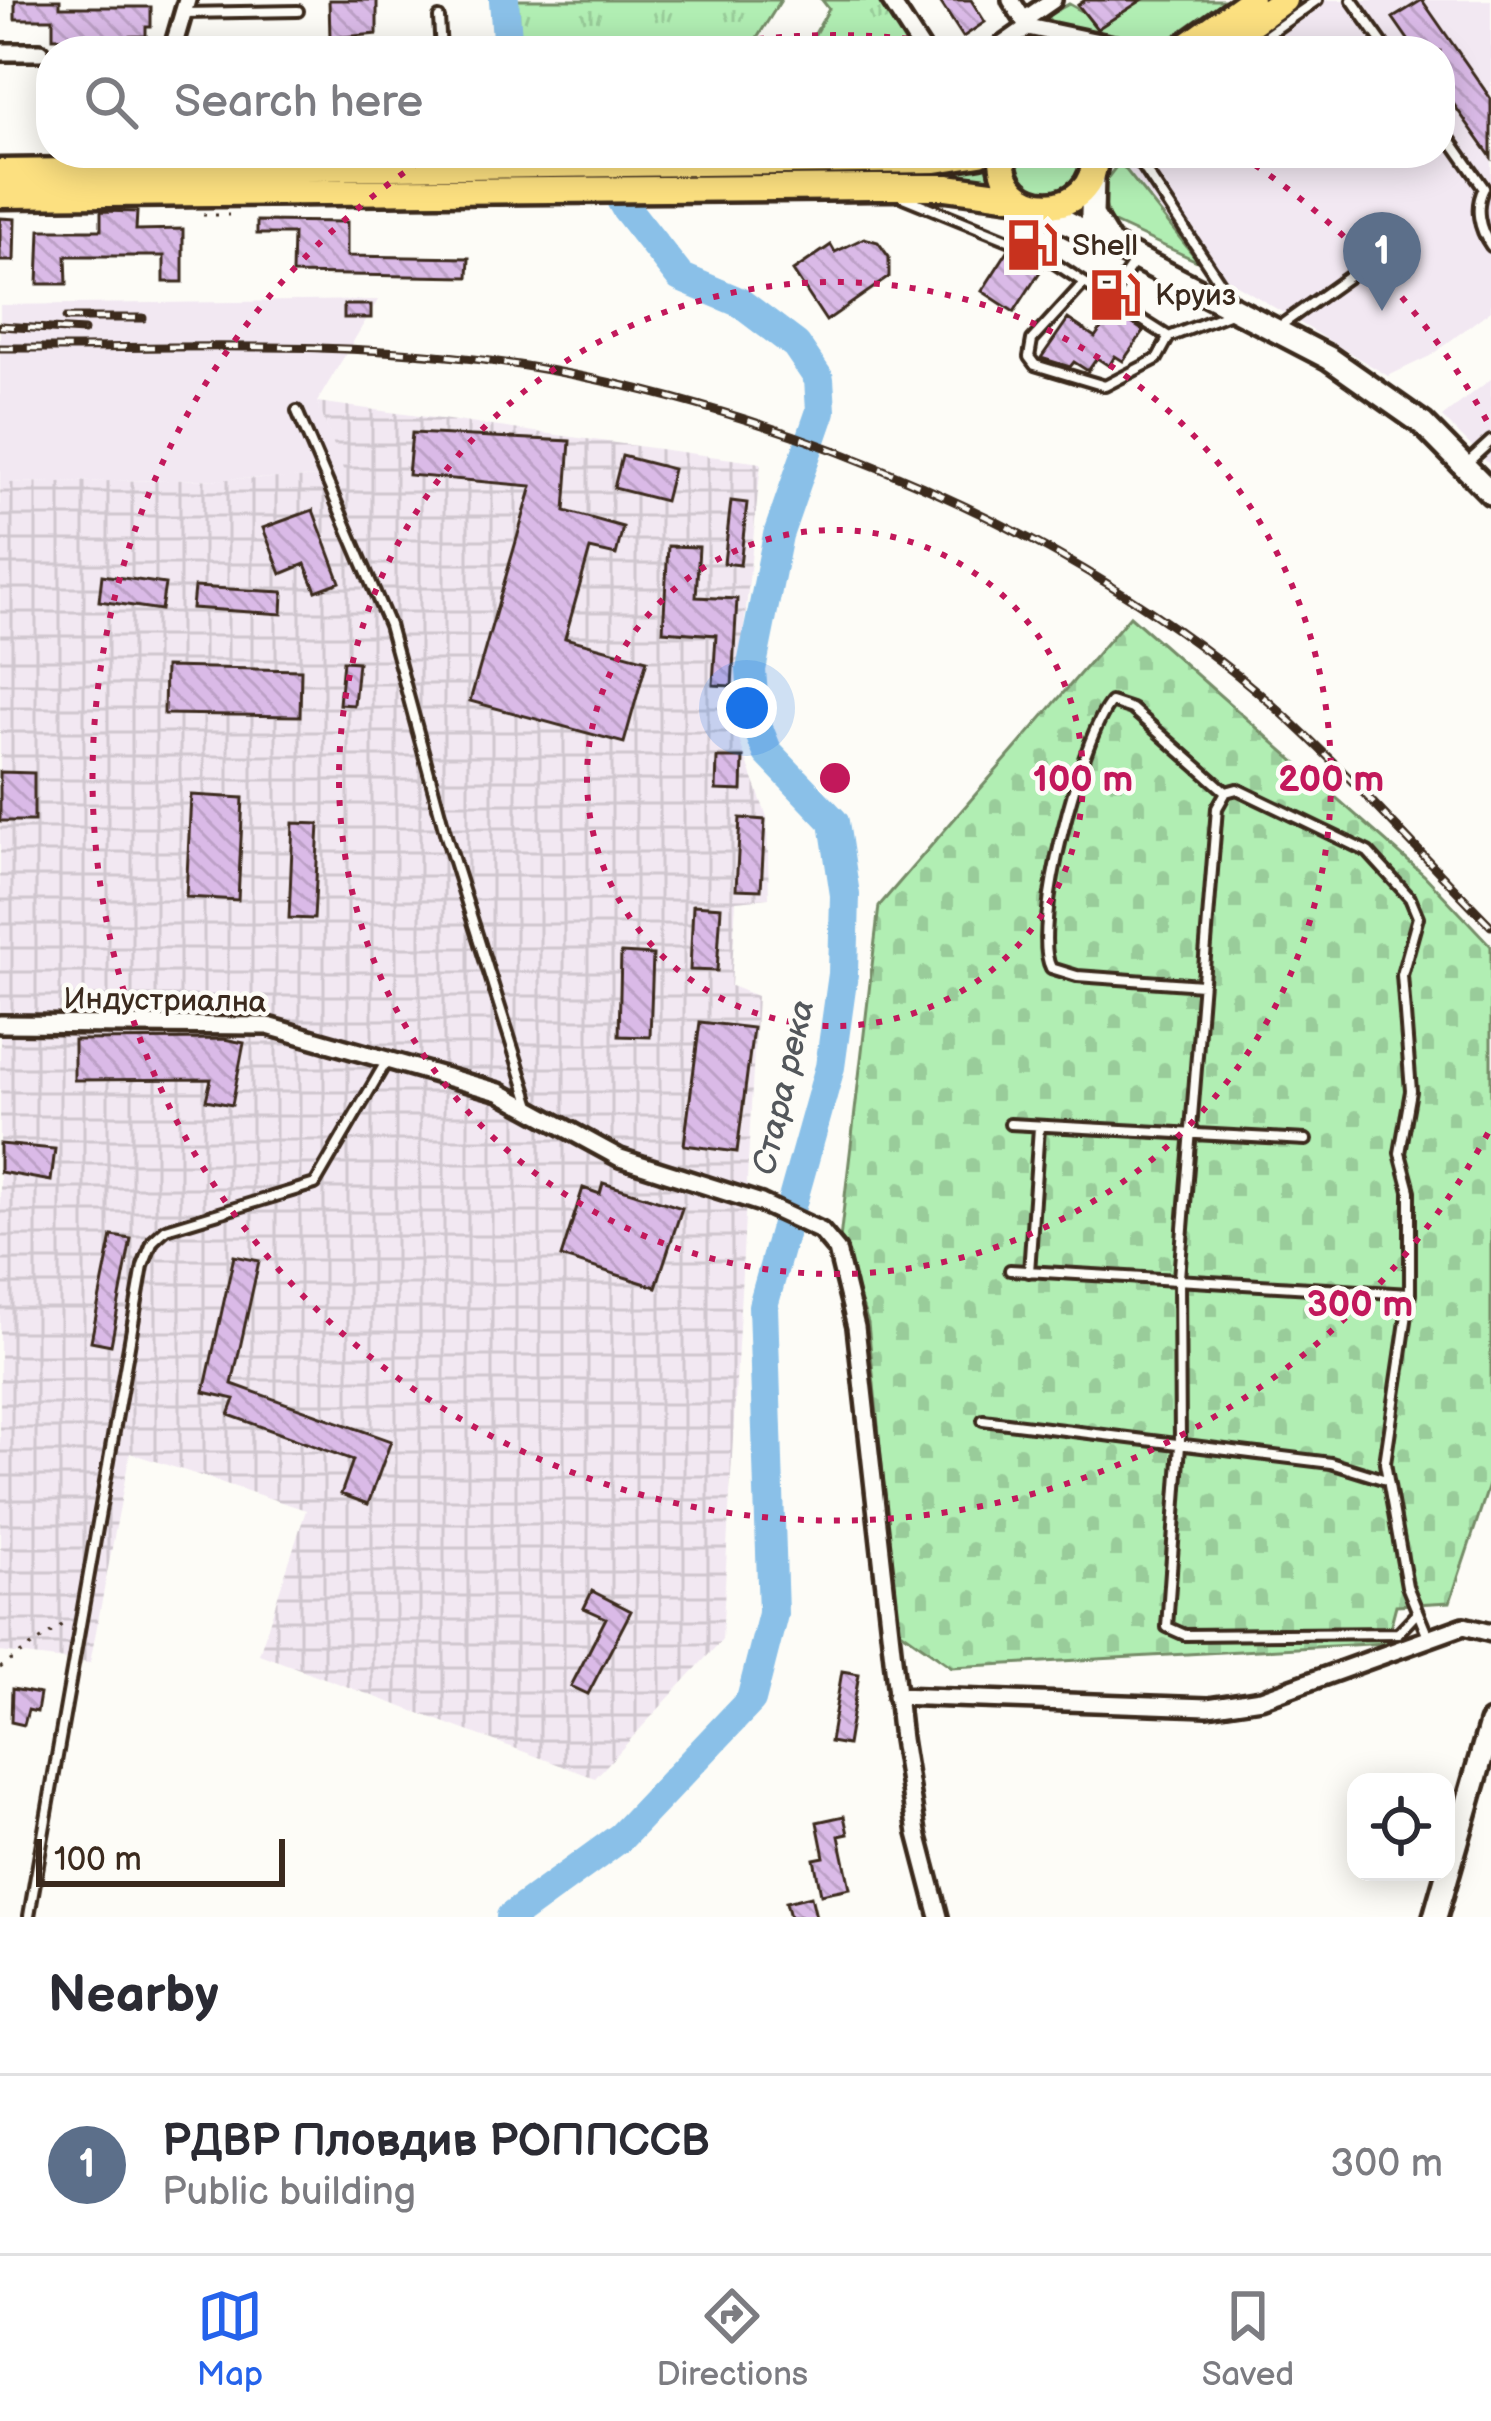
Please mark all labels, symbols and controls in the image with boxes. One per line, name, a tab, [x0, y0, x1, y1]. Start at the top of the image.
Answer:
search box	[36, 36, 1455, 168]
icon: search	[78, 69, 144, 135]
text: Search here	[174, 75, 423, 130]
pin: 1	[1343, 212, 1421, 311]
fuel station icon: Shell	[1003, 216, 1061, 274]
place label: Shell	[1072, 228, 1138, 264]
fuel station icon: Круиз	[1086, 266, 1144, 324]
place label: Круиз	[1155, 278, 1236, 314]
your location	[717, 678, 777, 738]
centre of rings	[814, 757, 856, 799]
text: 100 m	[1033, 759, 1133, 802]
text: 200 m	[1278, 759, 1384, 802]
street label: Индустриална	[63, 981, 267, 1021]
water label: Стара река	[744, 996, 823, 1179]
text: 300 m	[1307, 1284, 1413, 1327]
map controls	[1347, 1773, 1455, 1881]
button: locate	[1347, 1773, 1455, 1881]
scale bar	[36, 1833, 285, 1886]
text: 100 m	[54, 1840, 142, 1880]
text: Nearby	[48, 1965, 219, 2026]
text: РДВР Пловдив РОППССВ	[162, 2114, 710, 2169]
text: 1	[79, 2141, 95, 2188]
text: 300 m	[1330, 2141, 1443, 2188]
text: Public building	[162, 2169, 416, 2216]
tab: Map	[197, 2283, 263, 2395]
tab: Directions	[656, 2283, 808, 2395]
tab: Saved	[1202, 2283, 1294, 2395]

